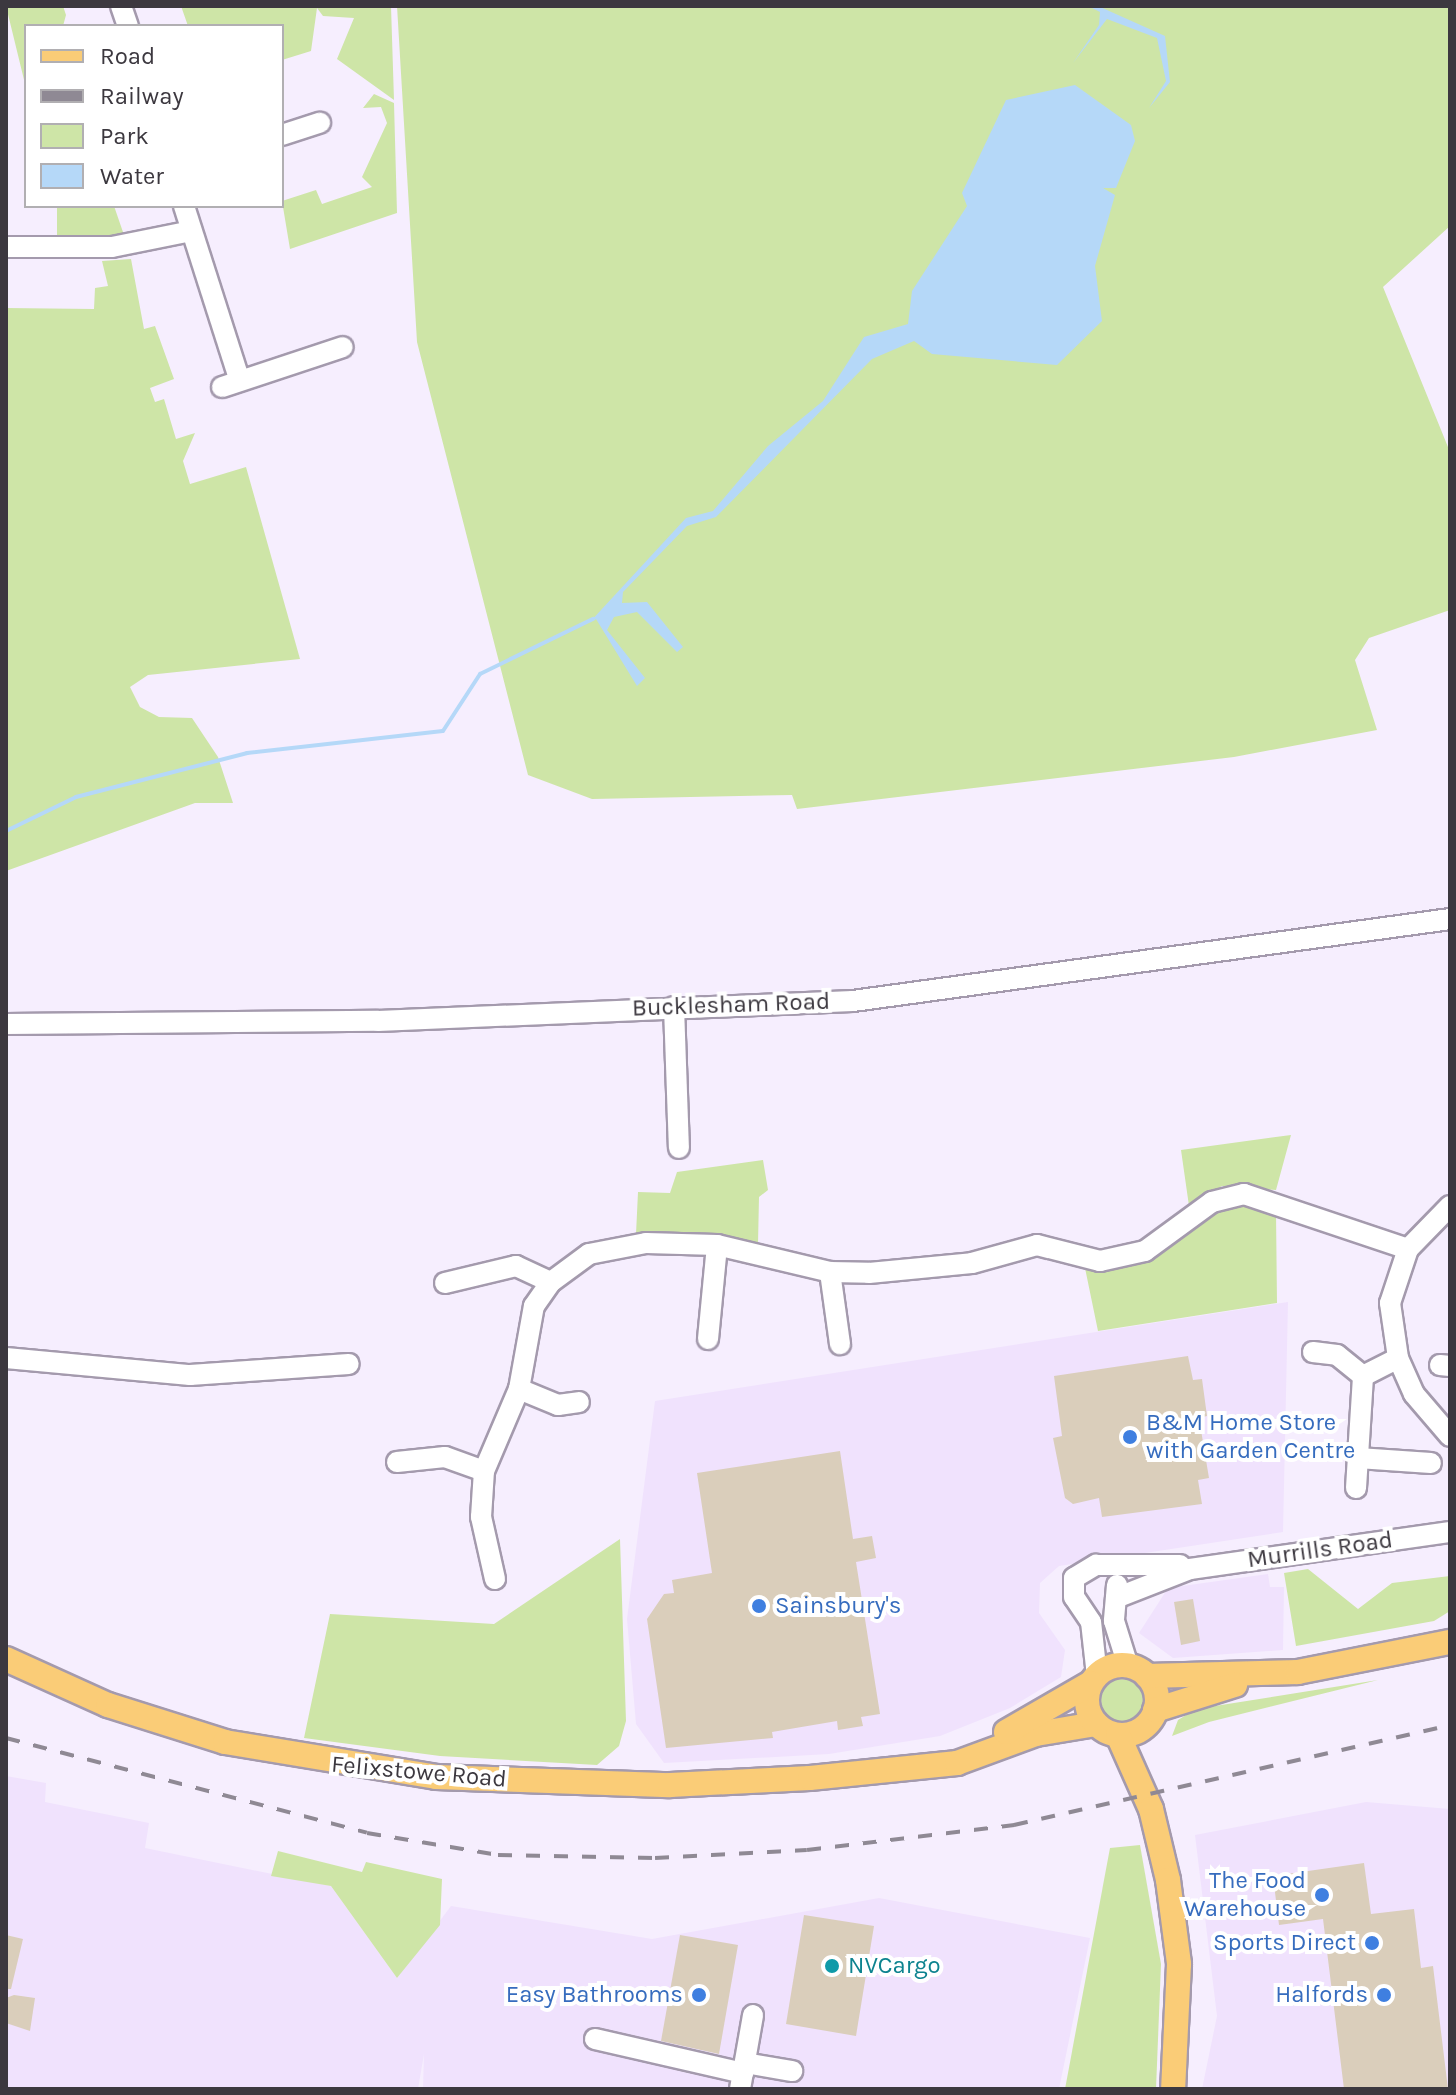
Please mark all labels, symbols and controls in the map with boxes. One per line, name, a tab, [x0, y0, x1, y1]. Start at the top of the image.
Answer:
legend	[24, 24, 284, 208]
text: Road	[100, 42, 155, 70]
text: Railway	[100, 82, 184, 110]
text: Park	[100, 122, 149, 150]
text: Water	[100, 162, 164, 190]
street label: Bucklesham Road	[632, 987, 830, 1023]
place label: B&M Home Store with Garden Centre	[1146, 1409, 1355, 1465]
marker: B&M Home Store with Garden Centre	[1121, 1428, 1139, 1446]
street label: Murrills Road	[1246, 1526, 1394, 1574]
place label: Sainsbury's	[775, 1592, 901, 1620]
marker: Sainsbury's	[750, 1597, 768, 1615]
street label: Felixstowe Road	[330, 1750, 508, 1794]
place label: The Food Warehouse	[1184, 1867, 1306, 1923]
marker: The Food Warehouse	[1313, 1886, 1331, 1904]
place label: Sports Direct	[1213, 1929, 1356, 1957]
marker: Sports Direct	[1363, 1934, 1381, 1952]
place label: NVCargo	[848, 1952, 941, 1980]
marker: NVCargo	[823, 1957, 841, 1975]
place label: Easy Bathrooms	[506, 1981, 683, 2009]
place label: Halfords	[1275, 1981, 1368, 2009]
marker: Easy Bathrooms	[690, 1986, 708, 2004]
marker: Halfords	[1375, 1986, 1393, 2004]

